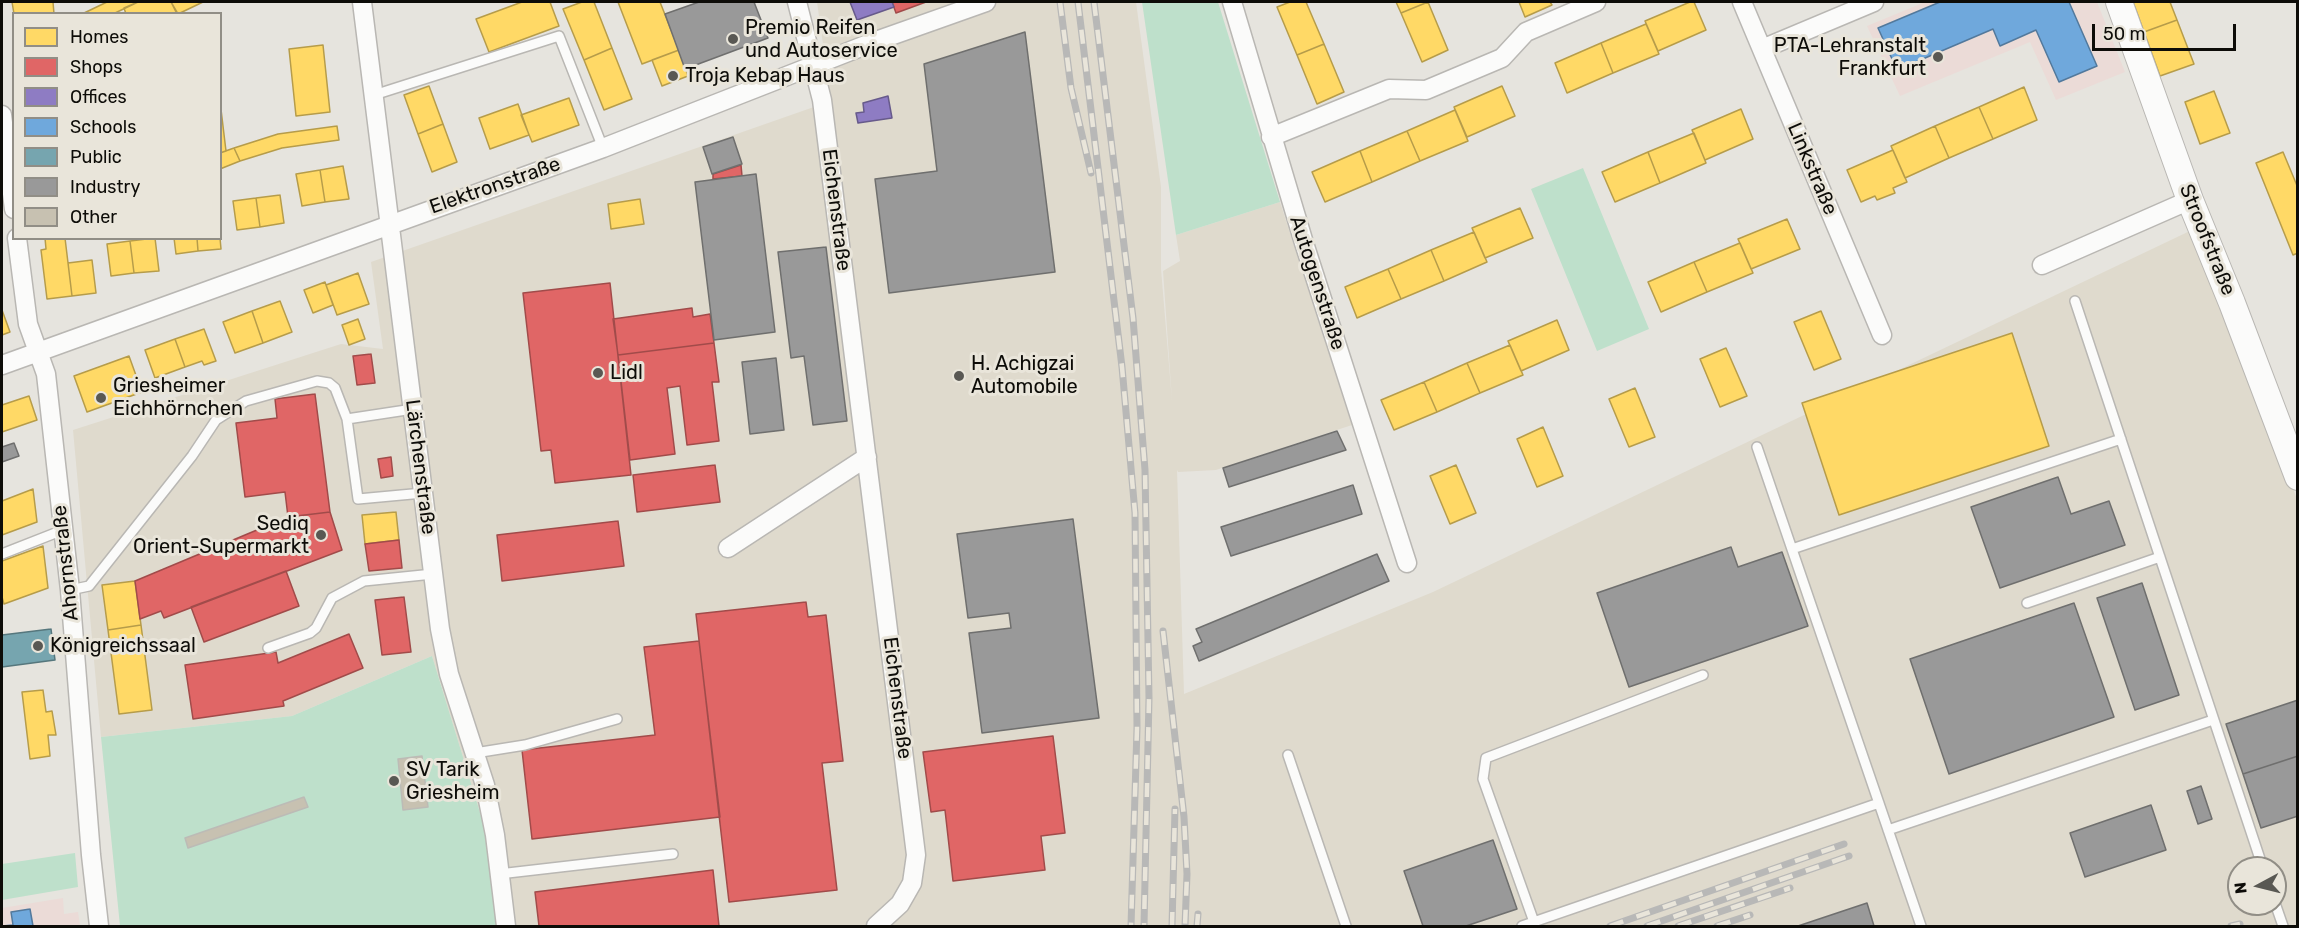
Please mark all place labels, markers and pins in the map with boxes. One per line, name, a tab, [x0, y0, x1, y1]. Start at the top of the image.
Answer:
place label: Premio Reifen und Autoservice	[745, 16, 898, 63]
marker: Premio Reifen und Autoservice	[726, 32, 740, 46]
place label: PTA-Lehranstalt Frankfurt	[1774, 34, 1926, 81]
marker: PTA-Lehranstalt Frankfurt	[1931, 50, 1945, 64]
place label: Troja Kebap Haus	[685, 64, 845, 88]
marker: Troja Kebap Haus	[666, 69, 680, 83]
place label: H. Achigzai Automobile	[971, 352, 1078, 399]
place label: Lidl	[610, 361, 643, 385]
marker: Lidl	[591, 366, 605, 380]
marker: H. Achigzai Automobile	[952, 369, 966, 383]
place label: Griesheimer Eichhörnchen	[113, 374, 243, 421]
marker: Griesheimer Eichhörnchen	[94, 391, 108, 405]
place label: Sediq Orient-Supermarkt	[133, 512, 309, 559]
marker: Sediq Orient-Supermarkt	[314, 528, 328, 542]
place label: Königreichssaal	[50, 634, 196, 658]
marker: Königreichssaal	[31, 639, 45, 653]
place label: SV Tarik Griesheim	[406, 758, 499, 805]
marker: SV Tarik Griesheim	[387, 774, 401, 788]

